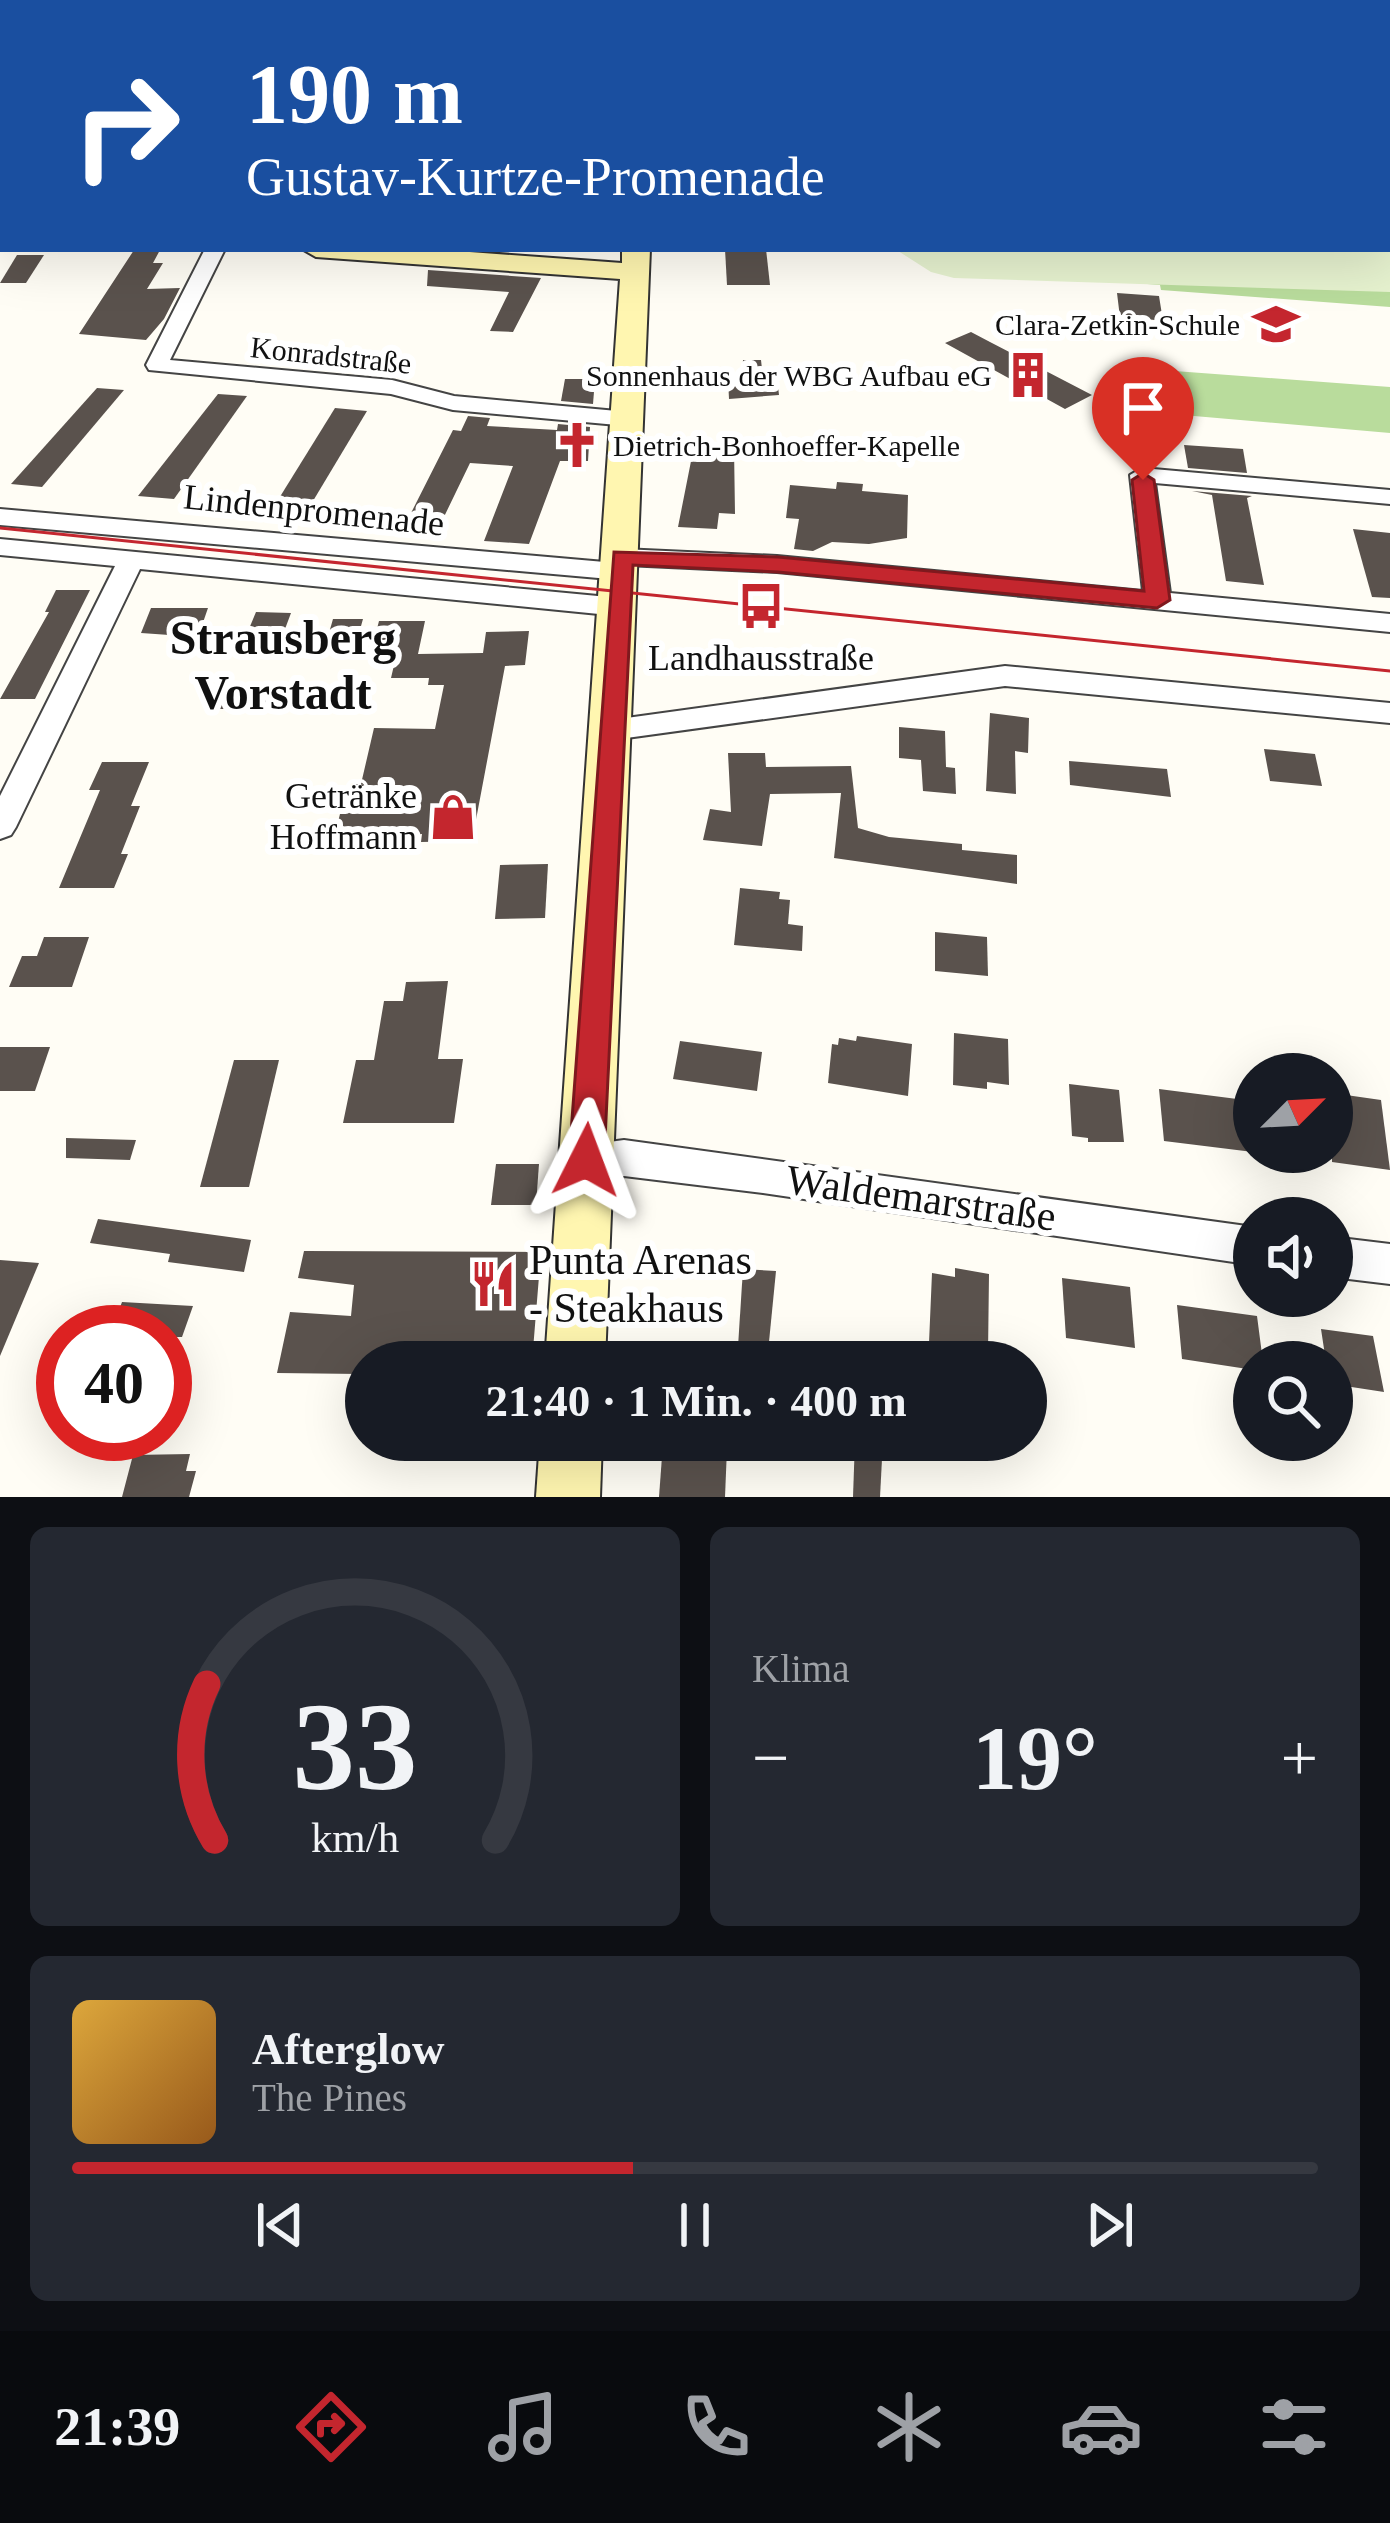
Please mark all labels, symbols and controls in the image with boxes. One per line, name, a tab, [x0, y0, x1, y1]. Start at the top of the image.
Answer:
icon: right	[48, 48, 204, 204]
text: 190 m	[246, 48, 463, 141]
text: Gustav-Kurtze-Promenade	[246, 147, 825, 207]
school or university icon: Clara-Zetkin-Schule	[1251, 299, 1301, 349]
place label: Clara-Zetkin-Schule	[995, 308, 1240, 341]
street label: Konradstraße	[249, 330, 413, 380]
building icon: Sonnenhaus der WBG Aufbau eG	[1003, 350, 1053, 400]
pin	[1092, 357, 1194, 480]
place label: Sonnenhaus der WBG Aufbau eG	[586, 359, 992, 392]
icon: arrive	[1110, 375, 1176, 441]
church icon: Dietrich-Bonhoeffer-Kapelle	[552, 420, 602, 470]
place label: Dietrich-Bonhoeffer-Kapelle	[613, 429, 960, 462]
street label: Lindenpromenade	[182, 476, 446, 544]
bus stop icon: Landhausstraße	[736, 581, 786, 631]
district label: Strausberg Vorstadt	[170, 611, 396, 719]
place label: Landhausstraße	[648, 638, 874, 678]
place label: Getränke Hoffmann	[270, 776, 417, 857]
shop icon: Getränke Hoffmann	[428, 792, 478, 842]
north arrow	[1233, 1053, 1353, 1173]
map controls	[1233, 1053, 1353, 1461]
position arrow	[523, 1097, 649, 1223]
street label: Waldemarstraße	[783, 1156, 1059, 1240]
button: sound	[1233, 1197, 1353, 1317]
place label: Punta Arenas - Steakhaus	[529, 1237, 752, 1331]
restaurant icon: Punta Arenas - Steakhaus	[468, 1259, 518, 1309]
speed limit sign: 40	[36, 1305, 192, 1461]
button: search	[1233, 1341, 1353, 1461]
text: 21:40 · 1 Min. · 400 m	[485, 1376, 907, 1426]
text: Klima	[752, 1647, 849, 1690]
text: 33	[293, 1678, 417, 1816]
text: 19°	[972, 1709, 1098, 1808]
text: −	[752, 1721, 789, 1794]
text: +	[1281, 1721, 1318, 1794]
text: km/h	[311, 1813, 399, 1860]
text: Afterglow	[252, 2024, 444, 2074]
text: The Pines	[252, 2076, 407, 2119]
icon: previous	[247, 2192, 313, 2258]
icon: pause	[662, 2192, 728, 2258]
icon: next	[1077, 2192, 1143, 2258]
icon: directions	[289, 2385, 373, 2469]
icon: music	[481, 2385, 565, 2469]
icon: phone	[674, 2385, 758, 2469]
icon: climate	[867, 2385, 951, 2469]
icon: car	[1059, 2385, 1143, 2469]
icon: filters	[1252, 2385, 1336, 2469]
text: 21:39	[54, 2397, 180, 2457]

